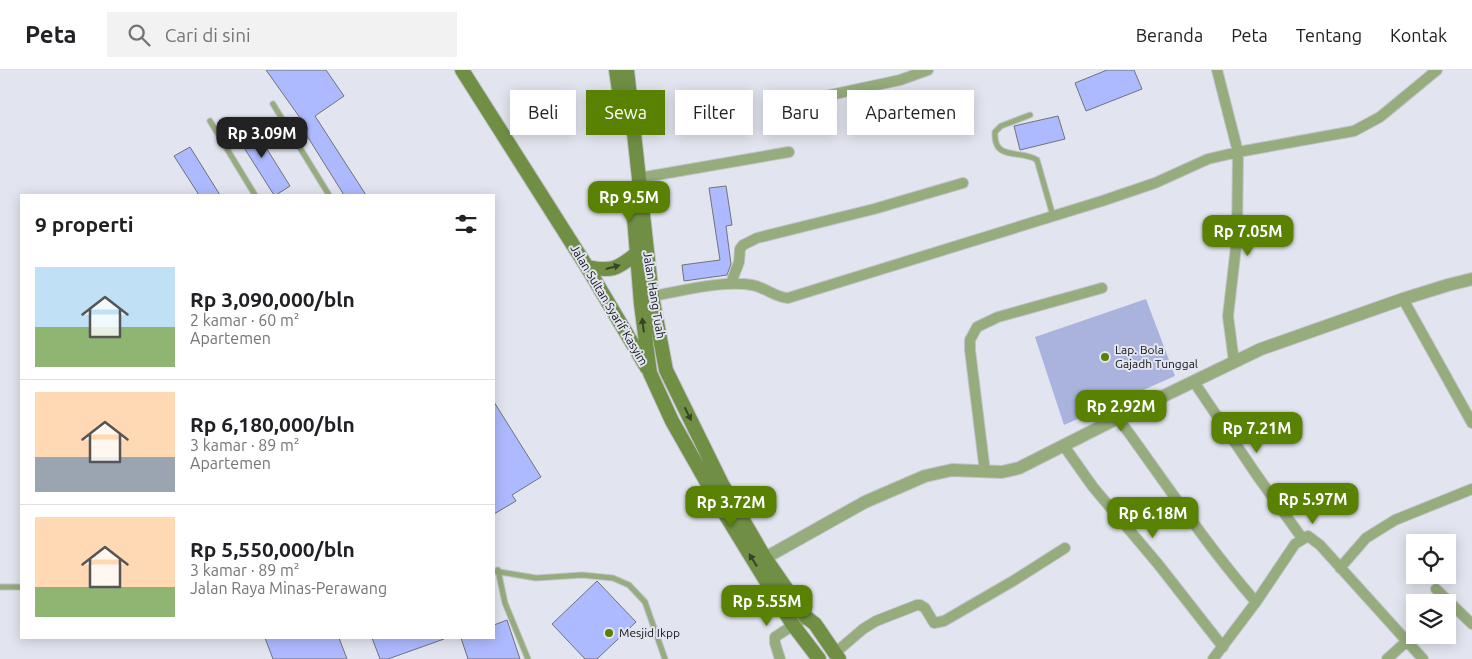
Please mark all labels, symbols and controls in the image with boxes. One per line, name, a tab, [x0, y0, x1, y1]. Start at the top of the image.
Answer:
search box	[107, 12, 457, 57]
text: Peta	[25, 21, 77, 48]
icon: search	[125, 21, 153, 49]
text: Cari di sini	[165, 24, 251, 46]
text: Beranda	[1136, 25, 1203, 45]
text: Peta	[1231, 25, 1268, 45]
text: Tentang	[1296, 25, 1362, 45]
text: Kontak	[1390, 25, 1447, 45]
chip: Beli	[510, 90, 576, 135]
chip: Sewa	[586, 90, 665, 135]
chip: Filter	[675, 90, 753, 135]
chip: Baru	[763, 90, 837, 135]
chip: Apartemen	[847, 90, 974, 135]
pin: Rp 3.09M	[210, 116, 314, 159]
text: Rp 3.09M	[227, 124, 297, 142]
pin: Rp 9.5M	[583, 180, 675, 223]
text: Rp 9.5M	[599, 188, 659, 206]
icon: filters	[452, 210, 480, 238]
text: 9 properti	[35, 212, 134, 236]
pin: Rp 7.05M	[1196, 214, 1300, 257]
text: Rp 7.05M	[1213, 222, 1283, 240]
street label: Jalan Sultan Syarif Kasyim	[568, 242, 651, 367]
street label: Jalan Hang Tuah	[641, 250, 668, 340]
one-way arrow	[606, 263, 621, 271]
icon: home	[75, 287, 135, 347]
text: Rp 3,090,000/bln	[190, 287, 355, 311]
text: 2 kamar · 60 m²	[190, 311, 300, 329]
one-way arrow	[639, 317, 647, 333]
text: Apartemen	[190, 329, 271, 347]
place label: Lap. Bola Gajadh Tunggal	[1115, 343, 1198, 370]
marker: Lap. Bola Gajadh Tunggal	[1099, 351, 1111, 363]
pin: Rp 2.92M	[1069, 390, 1173, 432]
text: Rp 2.92M	[1086, 397, 1156, 415]
one-way arrow	[684, 407, 692, 421]
icon: home	[75, 412, 135, 472]
text: Rp 6,180,000/bln	[190, 412, 355, 436]
pin: Rp 7.21M	[1205, 412, 1309, 454]
text: Rp 7.21M	[1222, 419, 1292, 437]
text: 3 kamar · 89 m²	[190, 436, 300, 454]
text: Apartemen	[190, 454, 271, 472]
pin: Rp 5.97M	[1261, 482, 1365, 525]
pin: Rp 3.72M	[679, 486, 783, 528]
text: Rp 5.97M	[1278, 490, 1348, 508]
text: Rp 3.72M	[696, 493, 766, 511]
pin: Rp 6.18M	[1101, 496, 1205, 539]
text: Rp 6.18M	[1118, 504, 1188, 522]
map controls	[1406, 534, 1456, 644]
button: locate	[1406, 534, 1456, 584]
icon: home	[75, 537, 135, 597]
text: Rp 5,550,000/bln	[190, 537, 355, 561]
one-way arrow	[749, 554, 758, 567]
text: 3 kamar · 89 m²	[190, 561, 300, 579]
text: Jalan Raya Minas-Perawang	[190, 579, 387, 597]
pin: Rp 5.55M	[715, 584, 819, 627]
text: Rp 5.55M	[732, 592, 802, 610]
button: layers	[1406, 594, 1456, 644]
place label: Mesjid Ikpp	[619, 626, 680, 639]
marker: Mesjid Ikpp	[603, 627, 615, 639]

